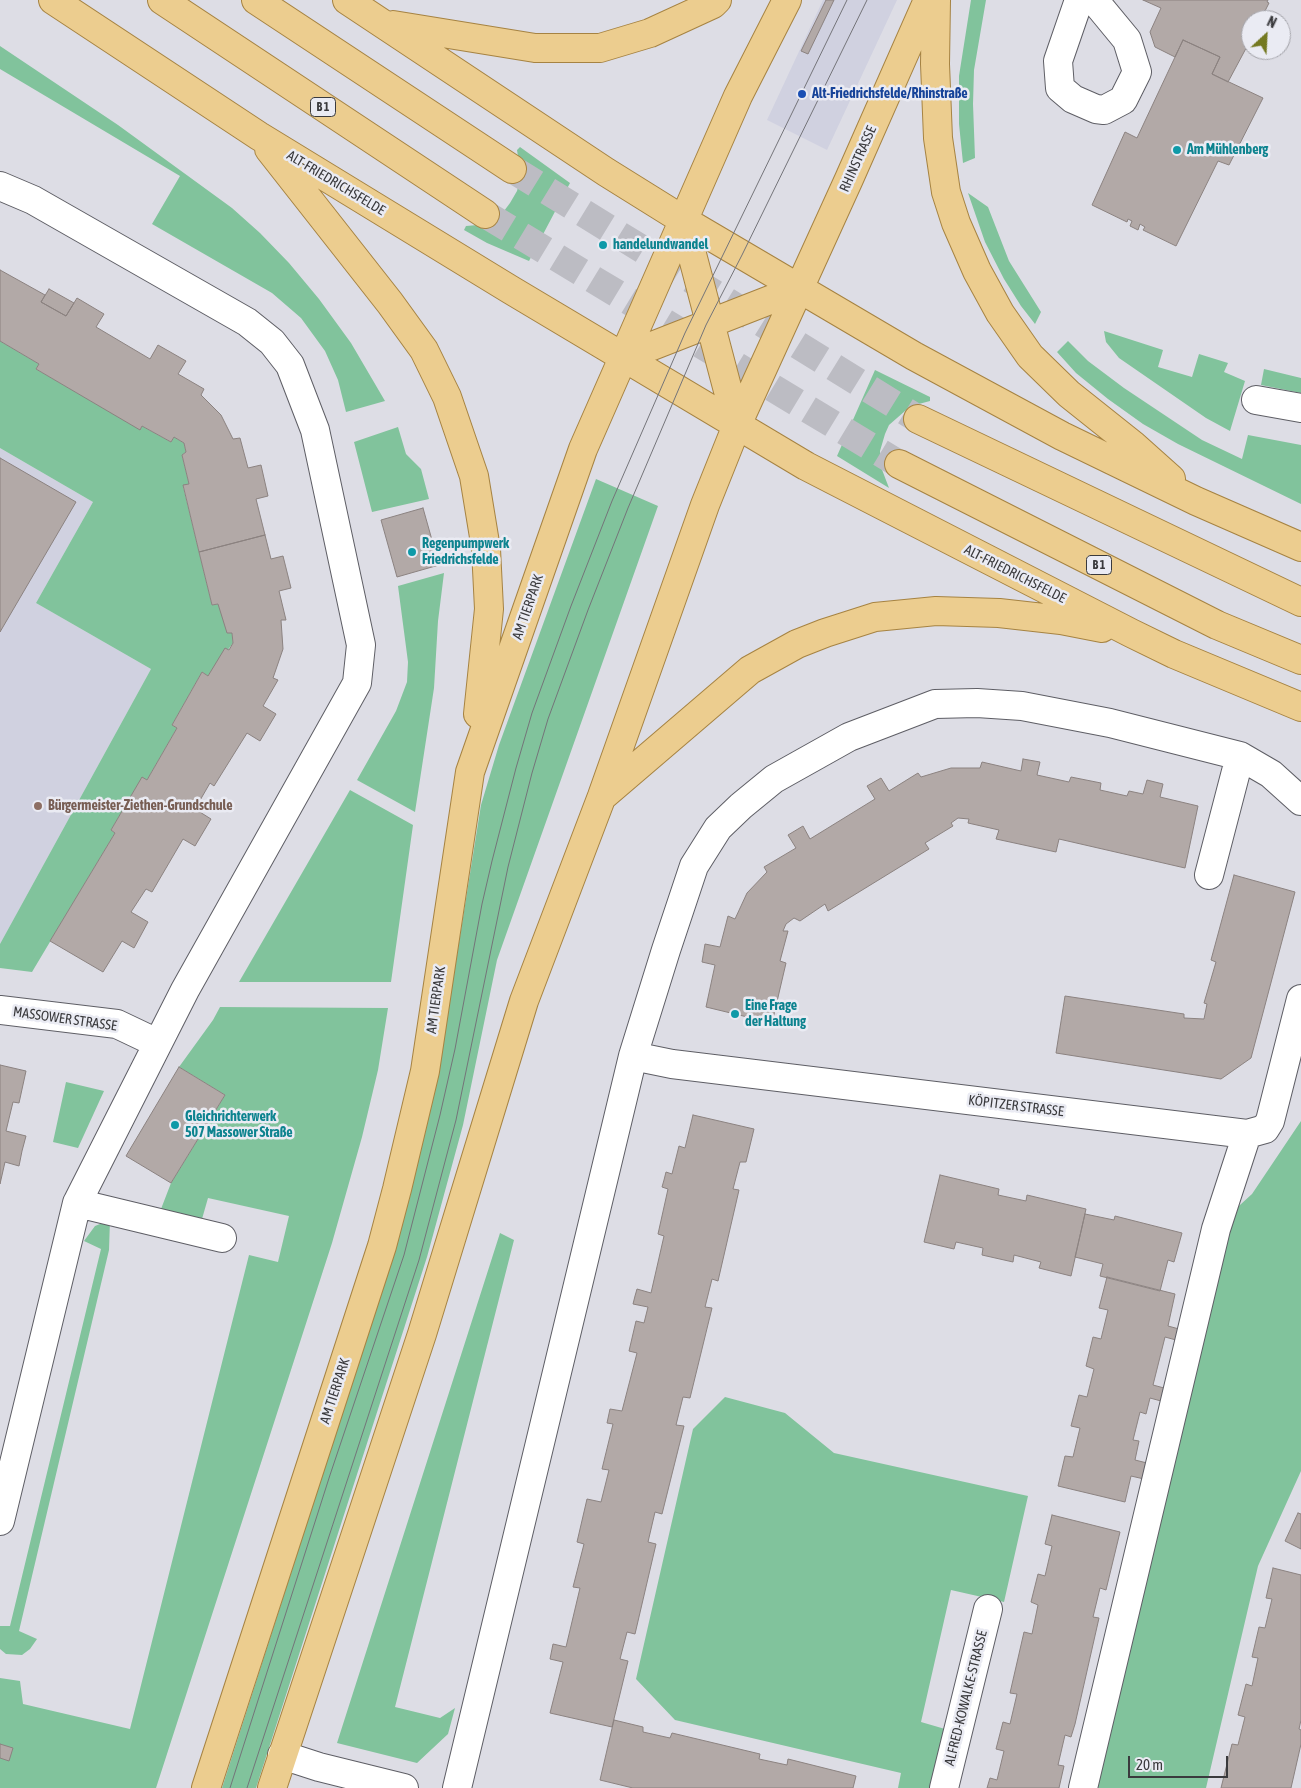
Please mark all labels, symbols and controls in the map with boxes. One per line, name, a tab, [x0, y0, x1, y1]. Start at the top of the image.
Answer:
north arrow	[1241, 10, 1291, 60]
text: N	[1265, 13, 1279, 31]
place label: Alt-Friedrichsfelde/Rhinstraße	[812, 86, 968, 102]
marker: Alt-Friedrichsfelde/Rhinstraße	[796, 88, 808, 100]
road number: B 1	[310, 98, 336, 116]
street label: RHINSTRASSE	[836, 123, 880, 195]
place label: Am Mühlenberg	[1187, 142, 1268, 158]
marker: Am Mühlenberg	[1171, 144, 1183, 156]
street label: ALT-FRIEDRICHSFELDE	[284, 147, 388, 219]
place label: handelundwandel	[613, 237, 708, 253]
marker: handelundwandel	[597, 239, 609, 251]
place label: Regenpumpwerk Friedrichsfelde	[422, 536, 509, 568]
street label: ALT-FRIEDRICHSFELDE	[961, 541, 1069, 607]
marker: Regenpumpwerk Friedrichsfelde	[406, 546, 418, 558]
road number: B 1	[1086, 556, 1112, 574]
street label: AM TIERPARK	[509, 572, 547, 642]
place label: Bürgermeister-Ziethen-Grundschule	[48, 798, 232, 814]
marker: Bürgermeister-Ziethen-Grundschule	[32, 800, 44, 812]
street label: AM TIERPARK	[423, 965, 449, 1035]
place label: Eine Frage der Haltung	[745, 998, 806, 1030]
street label: MASSOWER STRASSE	[12, 1003, 118, 1035]
marker: Eine Frage der Haltung	[729, 1008, 741, 1020]
street label: KÖPITZER STRASSE	[967, 1092, 1065, 1120]
place label: Gleichrichterwerk 507 Massower Straße	[185, 1109, 293, 1142]
marker: Gleichrichterwerk 507 Massower Straße	[169, 1119, 181, 1131]
street label: AM TIERPARK	[317, 1356, 353, 1426]
street label: ALFRED-KOWALKE-STRASSE	[941, 1629, 991, 1767]
scale bar	[1131, 1746, 1231, 1778]
text: 20 m	[1136, 1756, 1163, 1773]

